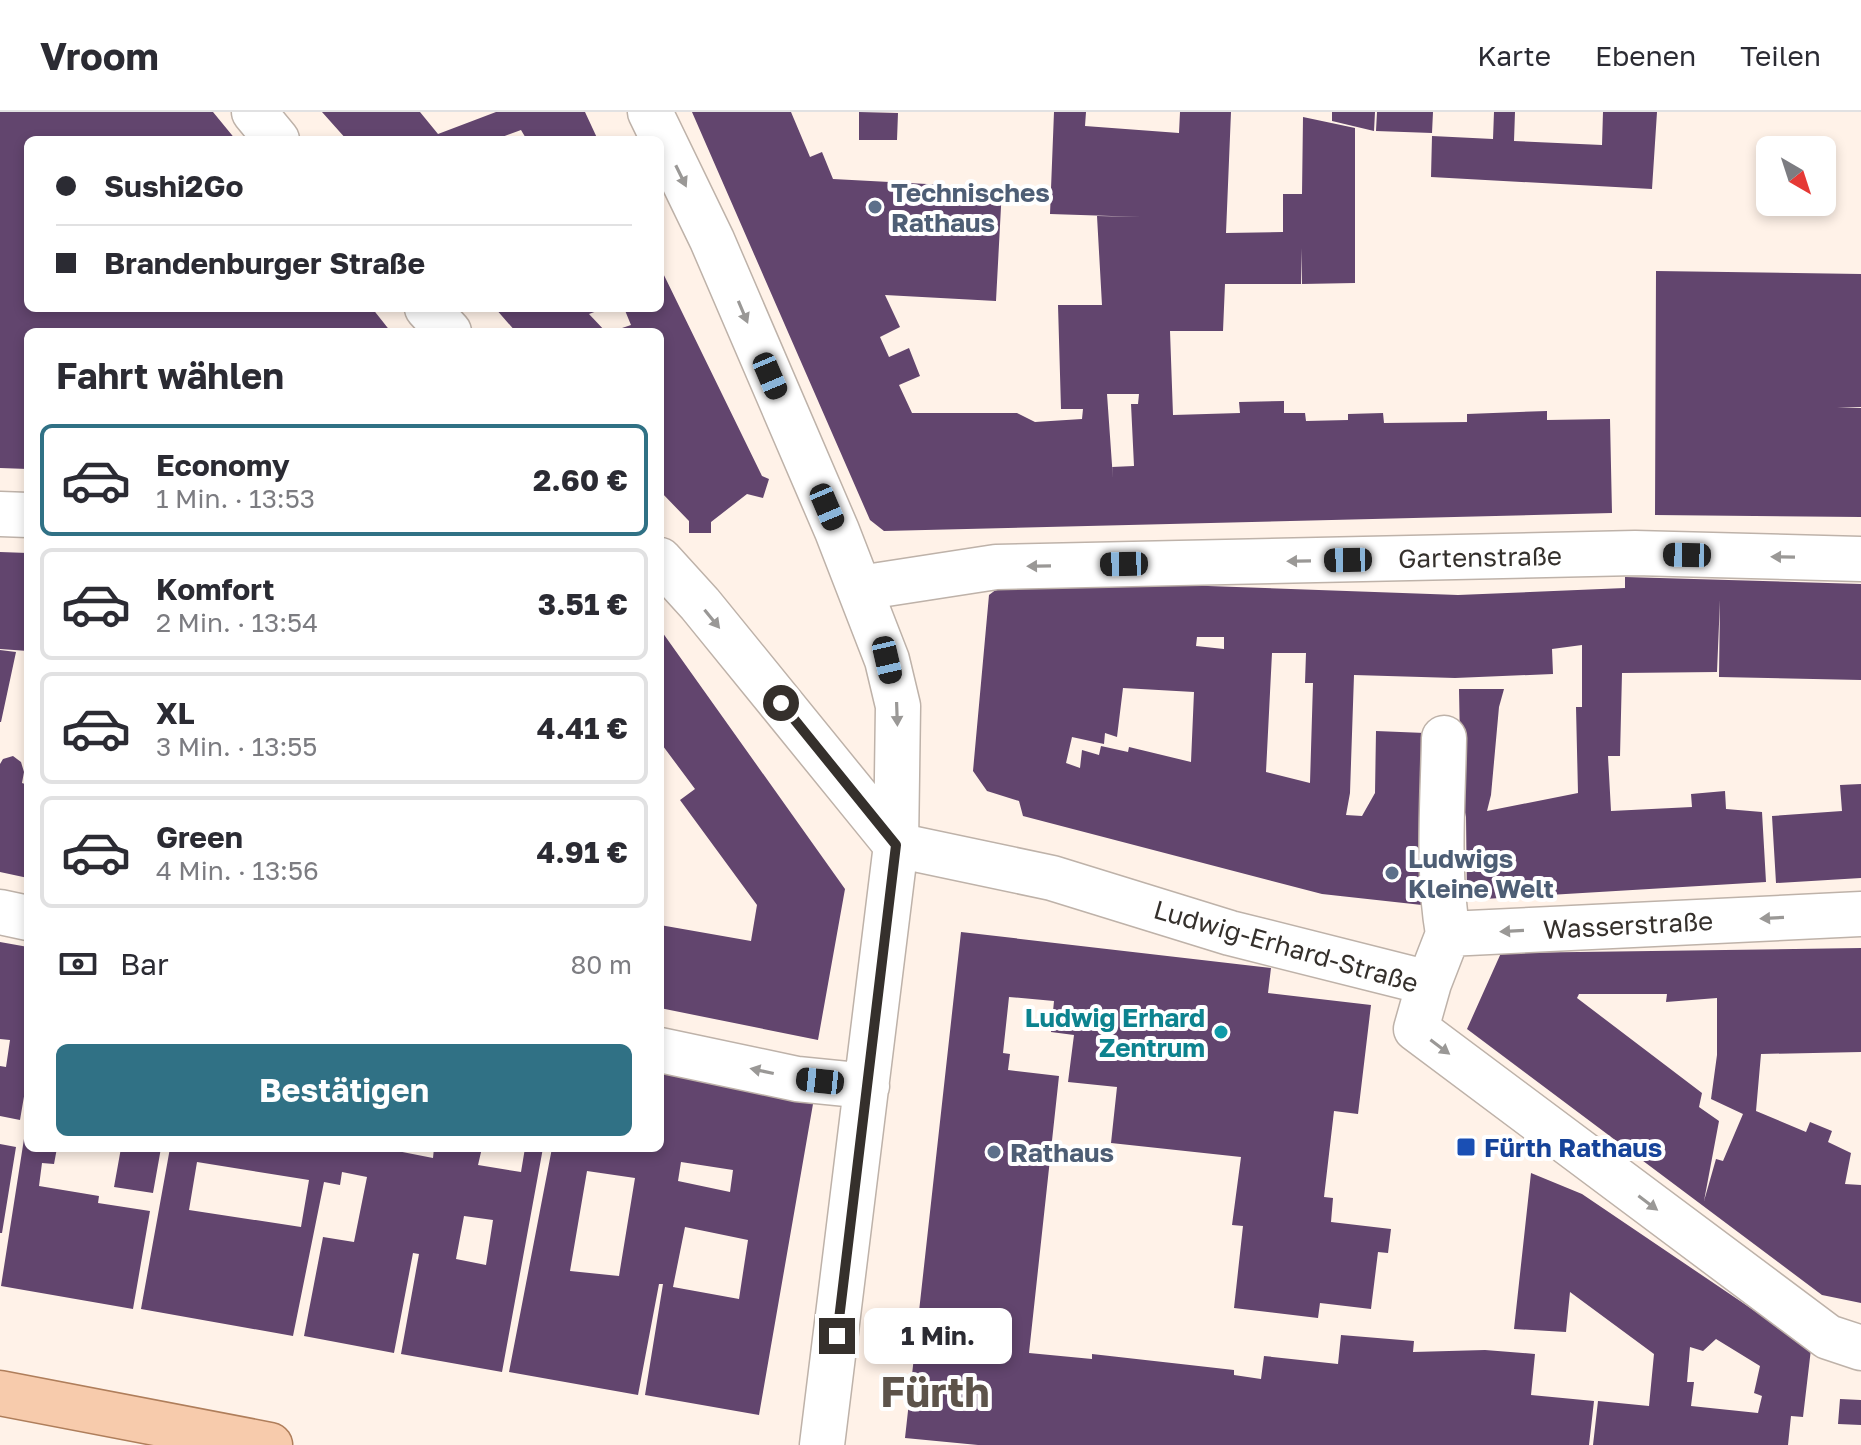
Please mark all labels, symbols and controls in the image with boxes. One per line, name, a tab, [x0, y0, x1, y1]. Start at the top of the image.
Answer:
text: Vroom	[40, 33, 159, 78]
text: Karte	[1477, 39, 1551, 72]
text: Ebenen	[1595, 39, 1696, 72]
text: Teilen	[1740, 39, 1821, 72]
north arrow	[1756, 136, 1836, 216]
map controls	[1756, 136, 1836, 216]
one-way arrow	[674, 165, 688, 188]
text: Sushi2Go	[104, 168, 243, 204]
place label: Technisches Rathaus	[891, 177, 1050, 238]
marker: Technisches Rathaus	[866, 198, 884, 216]
text: Brandenburger Straße	[104, 245, 425, 281]
one-way arrow	[736, 300, 749, 324]
car	[750, 349, 790, 403]
text: Fahrt wählen	[56, 354, 284, 397]
icon: car	[60, 444, 132, 516]
text: Economy	[156, 447, 290, 483]
text: 2.60 €	[533, 462, 628, 498]
car	[807, 480, 847, 534]
text: 1 Min. · 13:53	[156, 483, 315, 514]
street label: Gartenstraße	[1398, 540, 1562, 574]
car	[1663, 543, 1711, 567]
car	[1324, 548, 1372, 572]
one-way arrow	[1770, 551, 1795, 563]
car	[1100, 552, 1148, 576]
one-way arrow	[1286, 554, 1311, 567]
one-way arrow	[1026, 560, 1051, 572]
icon: car	[60, 568, 132, 640]
text: Komfort	[156, 571, 275, 607]
text: 3.51 €	[538, 586, 628, 622]
text: 2 Min. · 13:54	[156, 607, 318, 638]
one-way arrow	[703, 608, 720, 628]
car	[870, 634, 904, 686]
route start	[763, 685, 799, 721]
icon: car	[60, 692, 132, 764]
text: XL	[156, 695, 195, 731]
one-way arrow	[890, 702, 903, 727]
text: 4.41 €	[537, 710, 628, 746]
text: 3 Min. · 13:55	[156, 731, 317, 762]
icon: car	[60, 816, 132, 888]
text: Green	[156, 819, 243, 855]
text: 4.91 €	[537, 834, 628, 870]
place label: Ludwigs Kleine Welt	[1408, 843, 1554, 904]
text: 4 Min. · 13:56	[156, 855, 319, 886]
marker: Ludwigs Kleine Welt	[1383, 864, 1401, 882]
street label: Ludwig-Erhard-Straße	[1150, 893, 1422, 999]
street label: Wasserstraße	[1542, 905, 1714, 945]
one-way arrow	[1759, 912, 1784, 925]
one-way arrow	[1499, 924, 1524, 937]
icon: cash	[56, 942, 100, 986]
text: Bar	[120, 946, 169, 982]
text: 80 m	[571, 949, 632, 980]
place label: Ludwig Erhard Zentrum	[1025, 1002, 1205, 1063]
marker: Ludwig Erhard Zentrum	[1212, 1023, 1230, 1041]
one-way arrow	[1430, 1039, 1450, 1055]
button: Bestätigen	[56, 1044, 632, 1136]
one-way arrow	[749, 1065, 774, 1077]
car	[795, 1067, 845, 1095]
place label: Fürth Rathaus	[1484, 1132, 1662, 1163]
marker: Fürth Rathaus	[1455, 1136, 1477, 1158]
place label: Rathaus	[1010, 1137, 1114, 1168]
marker: Rathaus	[985, 1143, 1003, 1161]
one-way arrow	[1638, 1195, 1659, 1210]
callout: 1 Min.	[865, 1308, 1013, 1364]
route end	[819, 1318, 855, 1354]
text: 1 Min.	[901, 1320, 975, 1351]
district label: Fürth	[880, 1366, 990, 1416]

